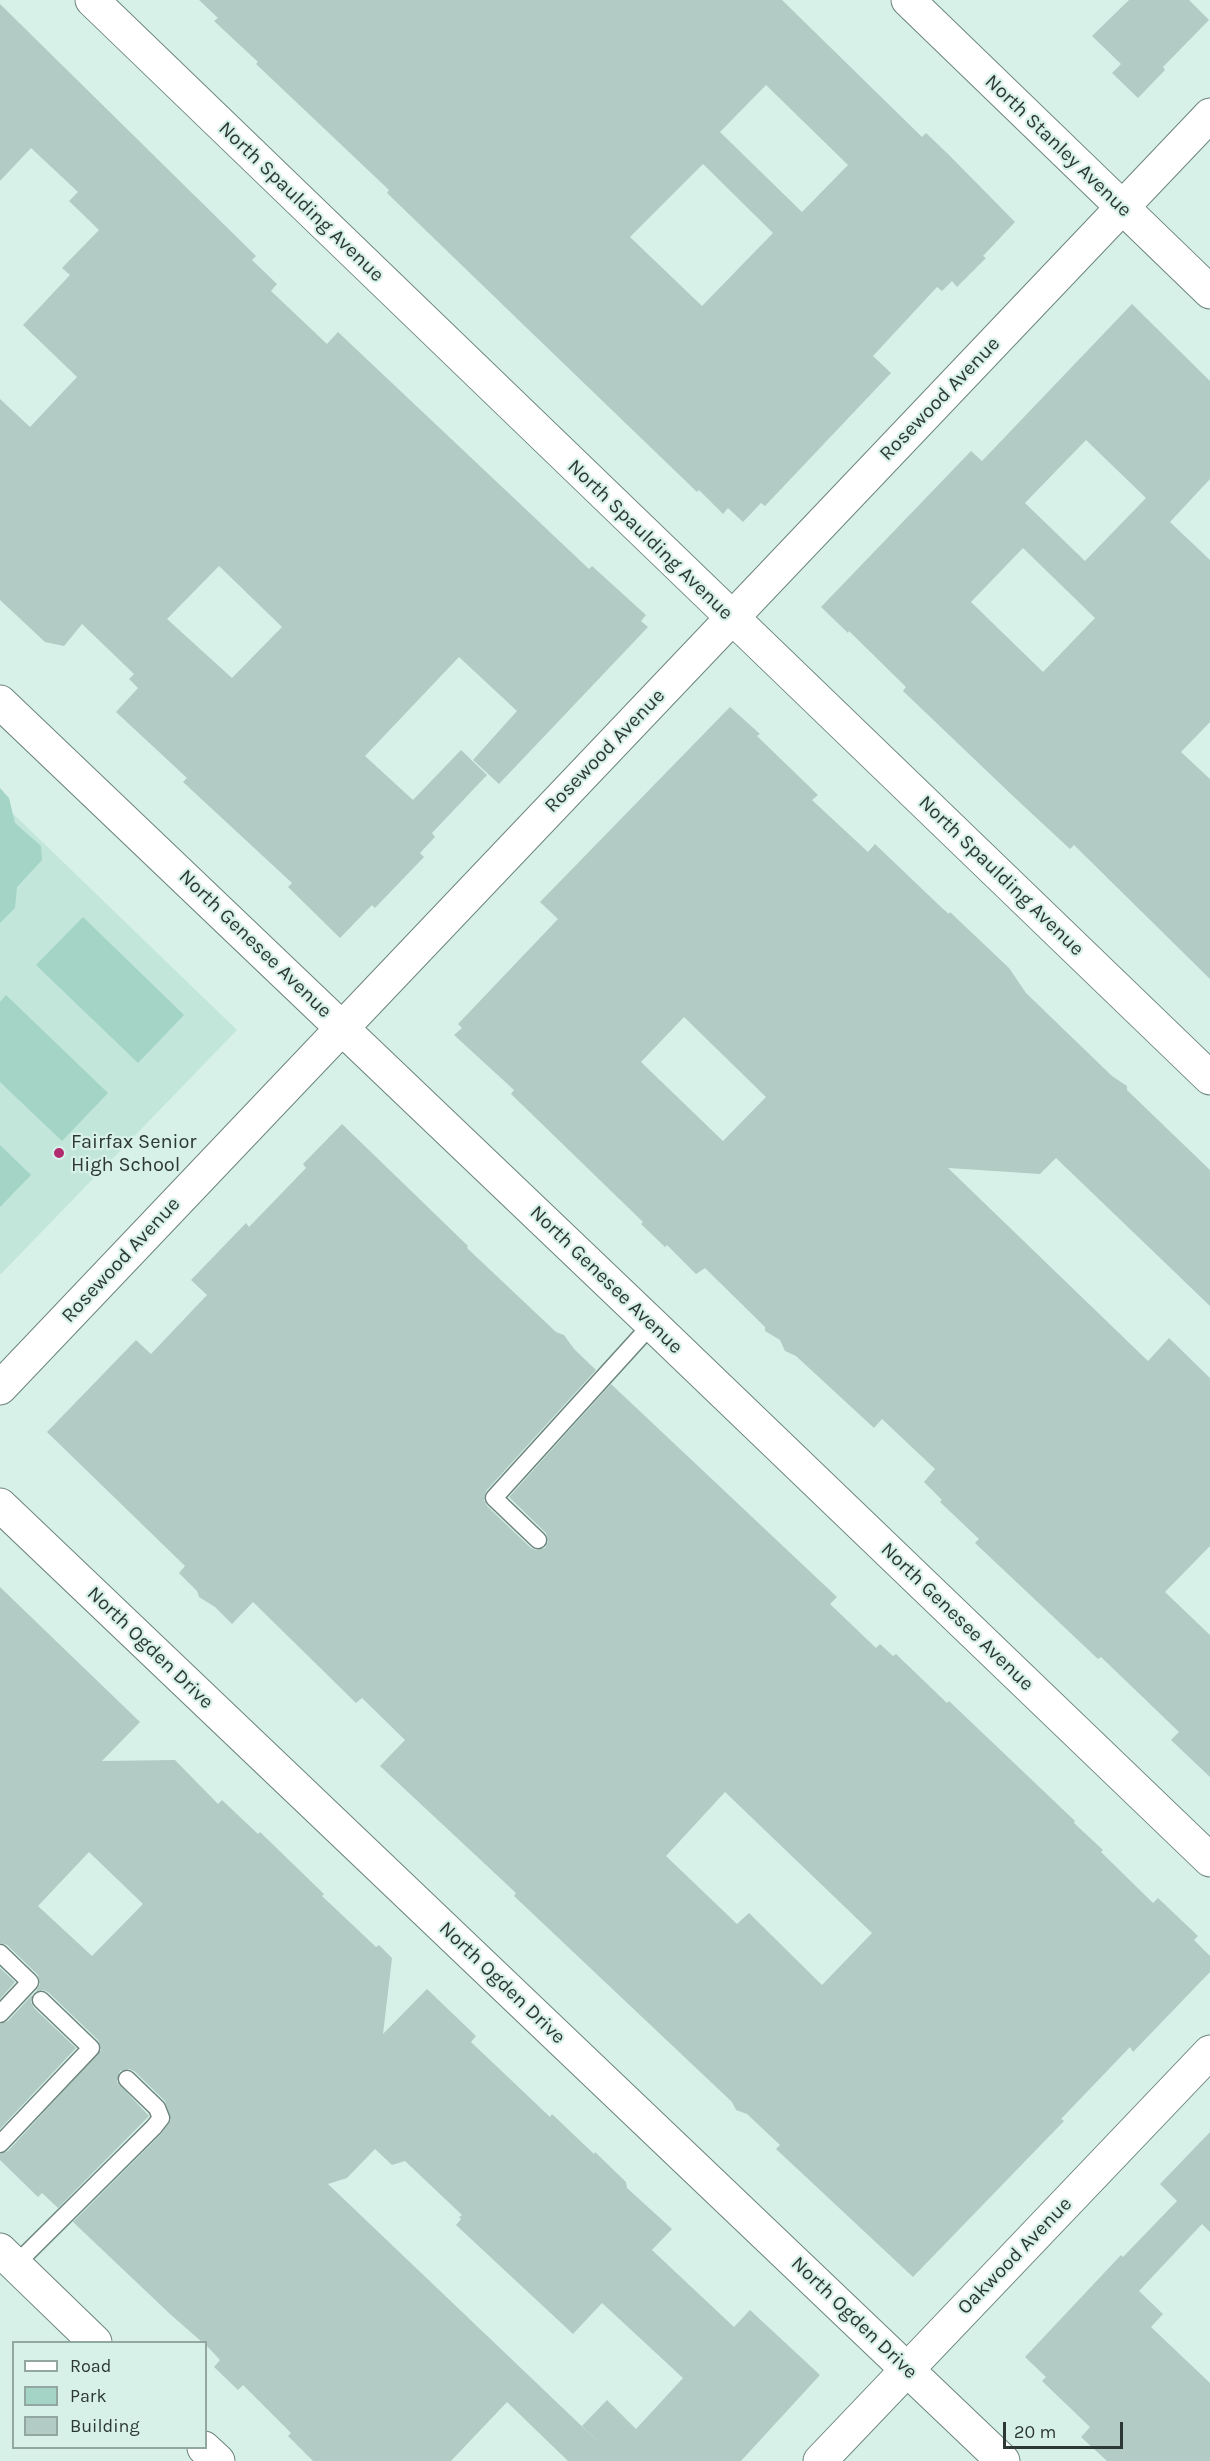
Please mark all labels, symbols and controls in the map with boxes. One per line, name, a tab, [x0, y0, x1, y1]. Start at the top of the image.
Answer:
street label: North Stanley Avenue	[980, 70, 1136, 222]
street label: North Spaulding Avenue	[213, 117, 389, 287]
street label: Rosewood Avenue	[875, 332, 1005, 466]
street label: North Spaulding Avenue	[562, 455, 738, 625]
street label: Rosewood Avenue	[540, 684, 670, 818]
street label: North Spaulding Avenue	[913, 791, 1089, 961]
street label: North Genesee Avenue	[174, 865, 336, 1023]
place label: Fairfax Senior High School	[71, 1130, 197, 1177]
marker: Fairfax Senior High School	[52, 1146, 66, 1160]
street label: Rosewood Avenue	[57, 1192, 185, 1328]
street label: North Genesee Avenue	[525, 1201, 687, 1359]
street label: North Genesee Avenue	[876, 1538, 1038, 1696]
street label: North Ogden Drive	[82, 1582, 218, 1714]
street label: North Ogden Drive	[434, 1917, 570, 2049]
street label: Oakwood Avenue	[953, 2192, 1077, 2320]
street label: North Ogden Drive	[786, 2252, 922, 2384]
legend	[12, 2341, 207, 2449]
text: Road	[70, 2355, 111, 2377]
text: Park	[70, 2385, 107, 2407]
scale bar	[1006, 2410, 1126, 2448]
text: Building	[70, 2415, 140, 2437]
text: 20 m	[1014, 2421, 1056, 2443]

